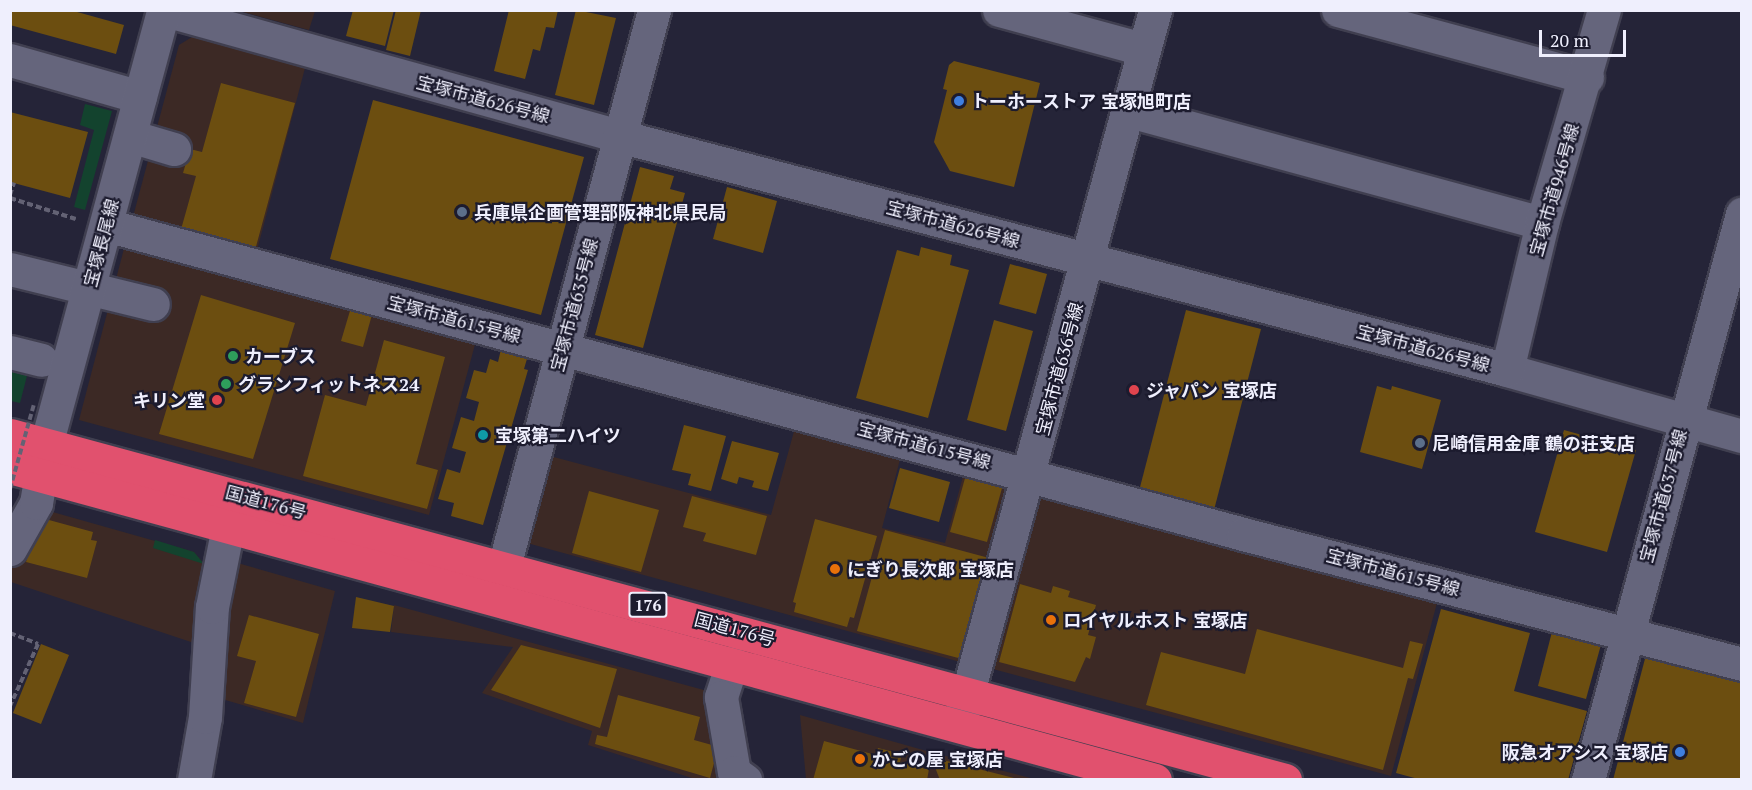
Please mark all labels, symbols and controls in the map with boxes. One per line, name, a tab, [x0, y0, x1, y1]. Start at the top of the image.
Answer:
scale bar	[1542, 18, 1629, 56]
text: 20 m	[1550, 28, 1589, 52]
street label: 宝塚市道626号線	[414, 71, 552, 127]
place label: トーホーストア 宝塚旭町店	[971, 90, 1192, 112]
marker: トーホーストア 宝塚旭町店	[952, 94, 966, 108]
street label: 宝塚市道946号線	[1525, 121, 1583, 259]
street label: 宝塚市道626号線	[884, 196, 1022, 252]
street label: 宝塚長尾線	[79, 197, 123, 289]
place label: 兵庫県企画管理部阪神北県民局	[474, 201, 726, 223]
marker: 兵庫県企画管理部阪神北県民局	[455, 205, 469, 219]
street label: 宝塚市道635号線	[546, 236, 602, 374]
street label: 宝塚市道615号線	[385, 291, 523, 347]
street label: 宝塚市道636号線	[1031, 300, 1087, 438]
street label: 宝塚市道626号線	[1354, 320, 1492, 376]
place label: カーブス	[245, 345, 317, 367]
marker: カーブス	[226, 349, 240, 363]
place label: グランフィットネス24	[238, 373, 420, 395]
marker: グランフィットネス24	[219, 377, 233, 391]
place label: ジャパン 宝塚店	[1146, 379, 1277, 401]
marker: ジャパン 宝塚店	[1127, 383, 1141, 397]
place label: キリン堂	[133, 389, 205, 411]
marker: キリン堂	[210, 393, 224, 407]
street label: 宝塚市道615号線	[855, 417, 993, 473]
place label: 宝塚第二ハイツ	[495, 424, 621, 446]
street label: 宝塚市道637号線	[1635, 427, 1691, 565]
marker: 宝塚第二ハイツ	[476, 428, 490, 442]
place label: 尼崎信用金庫 鶴の荘支店	[1432, 432, 1635, 454]
marker: 尼崎信用金庫 鶴の荘支店	[1413, 436, 1427, 450]
street label: 国道176号	[223, 481, 309, 523]
street label: 宝塚市道615号線	[1324, 544, 1462, 600]
place label: にぎり長次郎 宝塚店	[847, 558, 1014, 580]
marker: にぎり長次郎 宝塚店	[828, 562, 842, 576]
road number: 176	[627, 592, 669, 618]
street label: 国道176号	[692, 608, 778, 650]
place label: ロイヤルホスト 宝塚店	[1063, 609, 1248, 631]
marker: ロイヤルホスト 宝塚店	[1044, 613, 1058, 627]
place label: 阪急オアシス 宝塚店	[1501, 741, 1668, 763]
marker: 阪急オアシス 宝塚店	[1673, 745, 1687, 759]
place label: かごの屋 宝塚店	[872, 748, 1003, 770]
marker: かごの屋 宝塚店	[853, 752, 867, 766]

